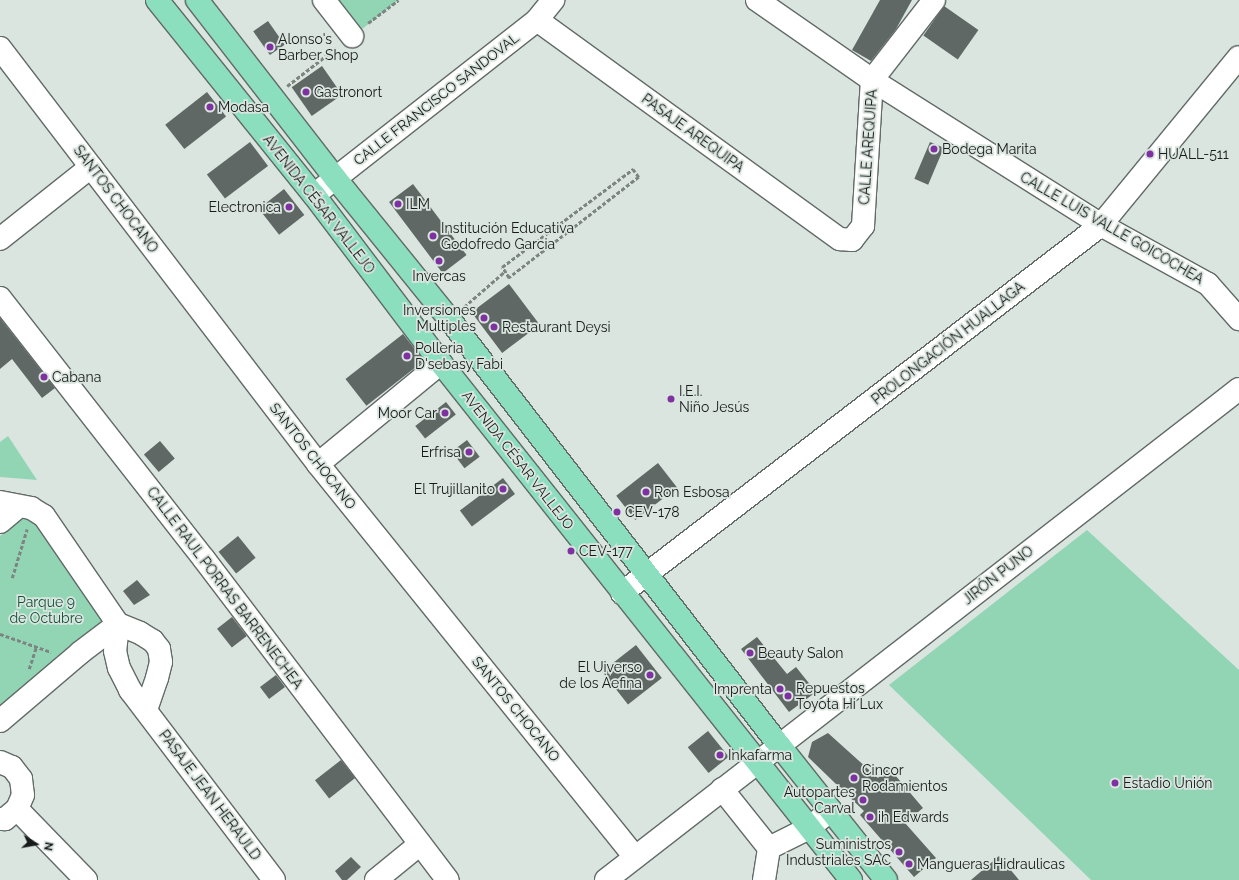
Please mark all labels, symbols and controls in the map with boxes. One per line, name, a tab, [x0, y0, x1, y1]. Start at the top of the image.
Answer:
street label: CALLE FRANCISCO SANDOVAL	[350, 29, 522, 169]
place label: Alonso's Barber Shop	[278, 31, 359, 64]
marker: Alonso's Barber Shop	[265, 42, 275, 52]
place label: Gastronort	[314, 84, 382, 100]
marker: Gastronort	[301, 87, 311, 97]
street label: CALLE AREQUIPA	[856, 88, 880, 206]
street label: PASAJE AREQUIPA	[638, 90, 748, 176]
place label: Modasa	[218, 99, 269, 115]
marker: Modasa	[205, 102, 215, 112]
street label: AVENIDA CÉSAR VALLEJO	[259, 131, 379, 277]
place label: Bodega Marita	[942, 141, 1037, 157]
street label: SANTOS CHOCANO	[70, 142, 162, 256]
marker: Bodega Marita	[929, 144, 939, 154]
place label: HUALL-511	[1158, 146, 1229, 162]
marker: HUALL-511	[1145, 149, 1155, 159]
street label: CALLE LUIS VALLE GOICOCHEA	[1017, 168, 1207, 288]
place label: ILM	[406, 196, 430, 212]
place label: Electronica	[209, 199, 281, 215]
marker: ILM	[393, 199, 403, 209]
marker: Electronica	[284, 202, 294, 212]
place label: Institución Educativa Godofredo Garcia	[441, 220, 574, 252]
marker: Institución Educativa Godofredo Garcia	[428, 231, 438, 241]
marker: Invercas	[434, 256, 444, 266]
place label: Invercas	[412, 268, 466, 284]
street label: PROLONGACIÓN HUALLAGA	[868, 278, 1028, 408]
place label: Inversiones Multiples	[403, 302, 476, 334]
marker: Inversiones Multiples	[479, 313, 489, 323]
place label: Restaurant Deysi	[502, 319, 611, 335]
marker: Restaurant Deysi	[489, 322, 499, 332]
place label: Polleria D'sebasy Fabi	[415, 340, 503, 372]
marker: Polleria D'sebasy Fabi	[402, 351, 412, 361]
place label: Cabana	[52, 369, 101, 385]
marker: Cabana	[39, 372, 49, 382]
place label: I.E.I. Niño Jesús	[679, 383, 750, 416]
street label: AVENIDA CÉSAR VALLEJO	[458, 387, 578, 533]
marker: I.E.I. Niño Jesús	[666, 394, 676, 404]
street label: SANTOS CHOCANO	[266, 400, 360, 512]
place label: Moor Car	[378, 405, 437, 421]
marker: Moor Car	[440, 408, 450, 418]
place label: Erfrisa	[421, 444, 461, 460]
marker: Erfrisa	[464, 447, 474, 457]
place label: El Trujillanito	[413, 481, 495, 497]
street label: CALLE RAUL PORRAS BARRENECHEA	[143, 483, 307, 693]
marker: El Trujillanito	[498, 484, 508, 494]
place label: Ron Esbosa	[654, 484, 730, 500]
marker: Ron Esbosa	[641, 487, 651, 497]
place label: CEV-178	[625, 504, 680, 520]
marker: CEV-178	[612, 507, 622, 517]
street label: JIRÓN PUNO	[959, 542, 1037, 608]
place label: CEV-177	[579, 543, 633, 559]
marker: CEV-177	[566, 546, 576, 556]
park label: Parque 9 de Octubre	[9, 594, 83, 626]
place label: Beauty Salon	[758, 645, 844, 661]
marker: Beauty Salon	[745, 648, 755, 658]
street label: SANTOS CHOCANO	[469, 653, 563, 765]
place label: El Uiverso de los Aefina	[559, 659, 642, 692]
marker: El Uiverso de los Aefina	[645, 670, 655, 680]
place label: Repuestos Toyota Hi Lux	[796, 680, 883, 712]
place label: Imprenta	[714, 681, 772, 697]
marker: Imprenta	[775, 684, 785, 694]
marker: Repuestos Toyota Hi Lux	[783, 691, 793, 701]
street label: PASAJE JEAN HERAULD	[156, 727, 264, 863]
place label: Inkafarma	[728, 747, 792, 763]
marker: Inkafarma	[715, 750, 725, 760]
place label: Cincor Rodamientos	[862, 762, 947, 794]
marker: Cincor Rodamientos	[849, 773, 859, 783]
place label: Estadio Unión	[1123, 775, 1212, 791]
marker: Estadio Unión	[1110, 778, 1120, 788]
place label: Autopartes Carval	[784, 784, 855, 816]
marker: Autopartes Carval	[858, 795, 868, 805]
place label: ih Edwards	[878, 809, 949, 825]
marker: ih Edwards	[865, 812, 875, 822]
north arrow	[16, 824, 56, 864]
place label: Suministros Industriales SAC	[786, 836, 891, 868]
text: N	[41, 841, 55, 852]
marker: Suministros Industriales SAC	[894, 847, 904, 857]
place label: Mangueras Hidraulicas	[917, 856, 1065, 872]
marker: Mangueras Hidraulicas	[904, 859, 914, 869]

